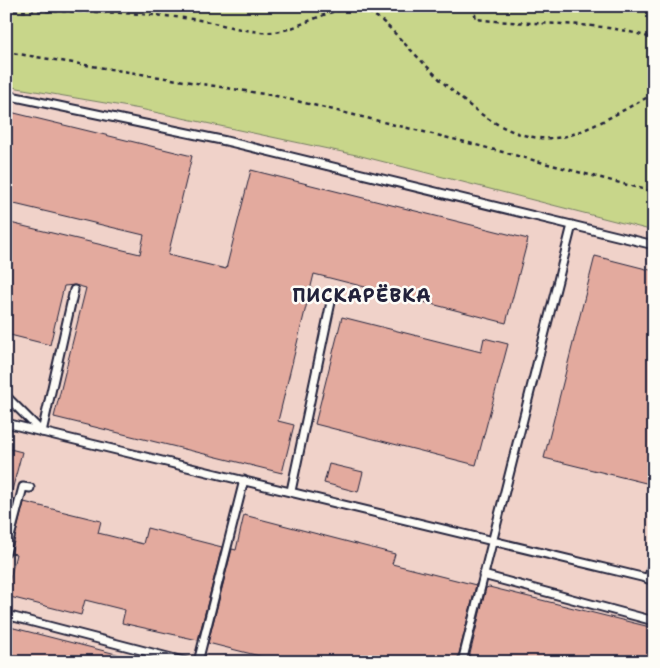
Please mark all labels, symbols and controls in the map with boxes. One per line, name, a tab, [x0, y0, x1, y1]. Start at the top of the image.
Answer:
district label: ПИСКАРЁВКА	[292, 283, 432, 308]

